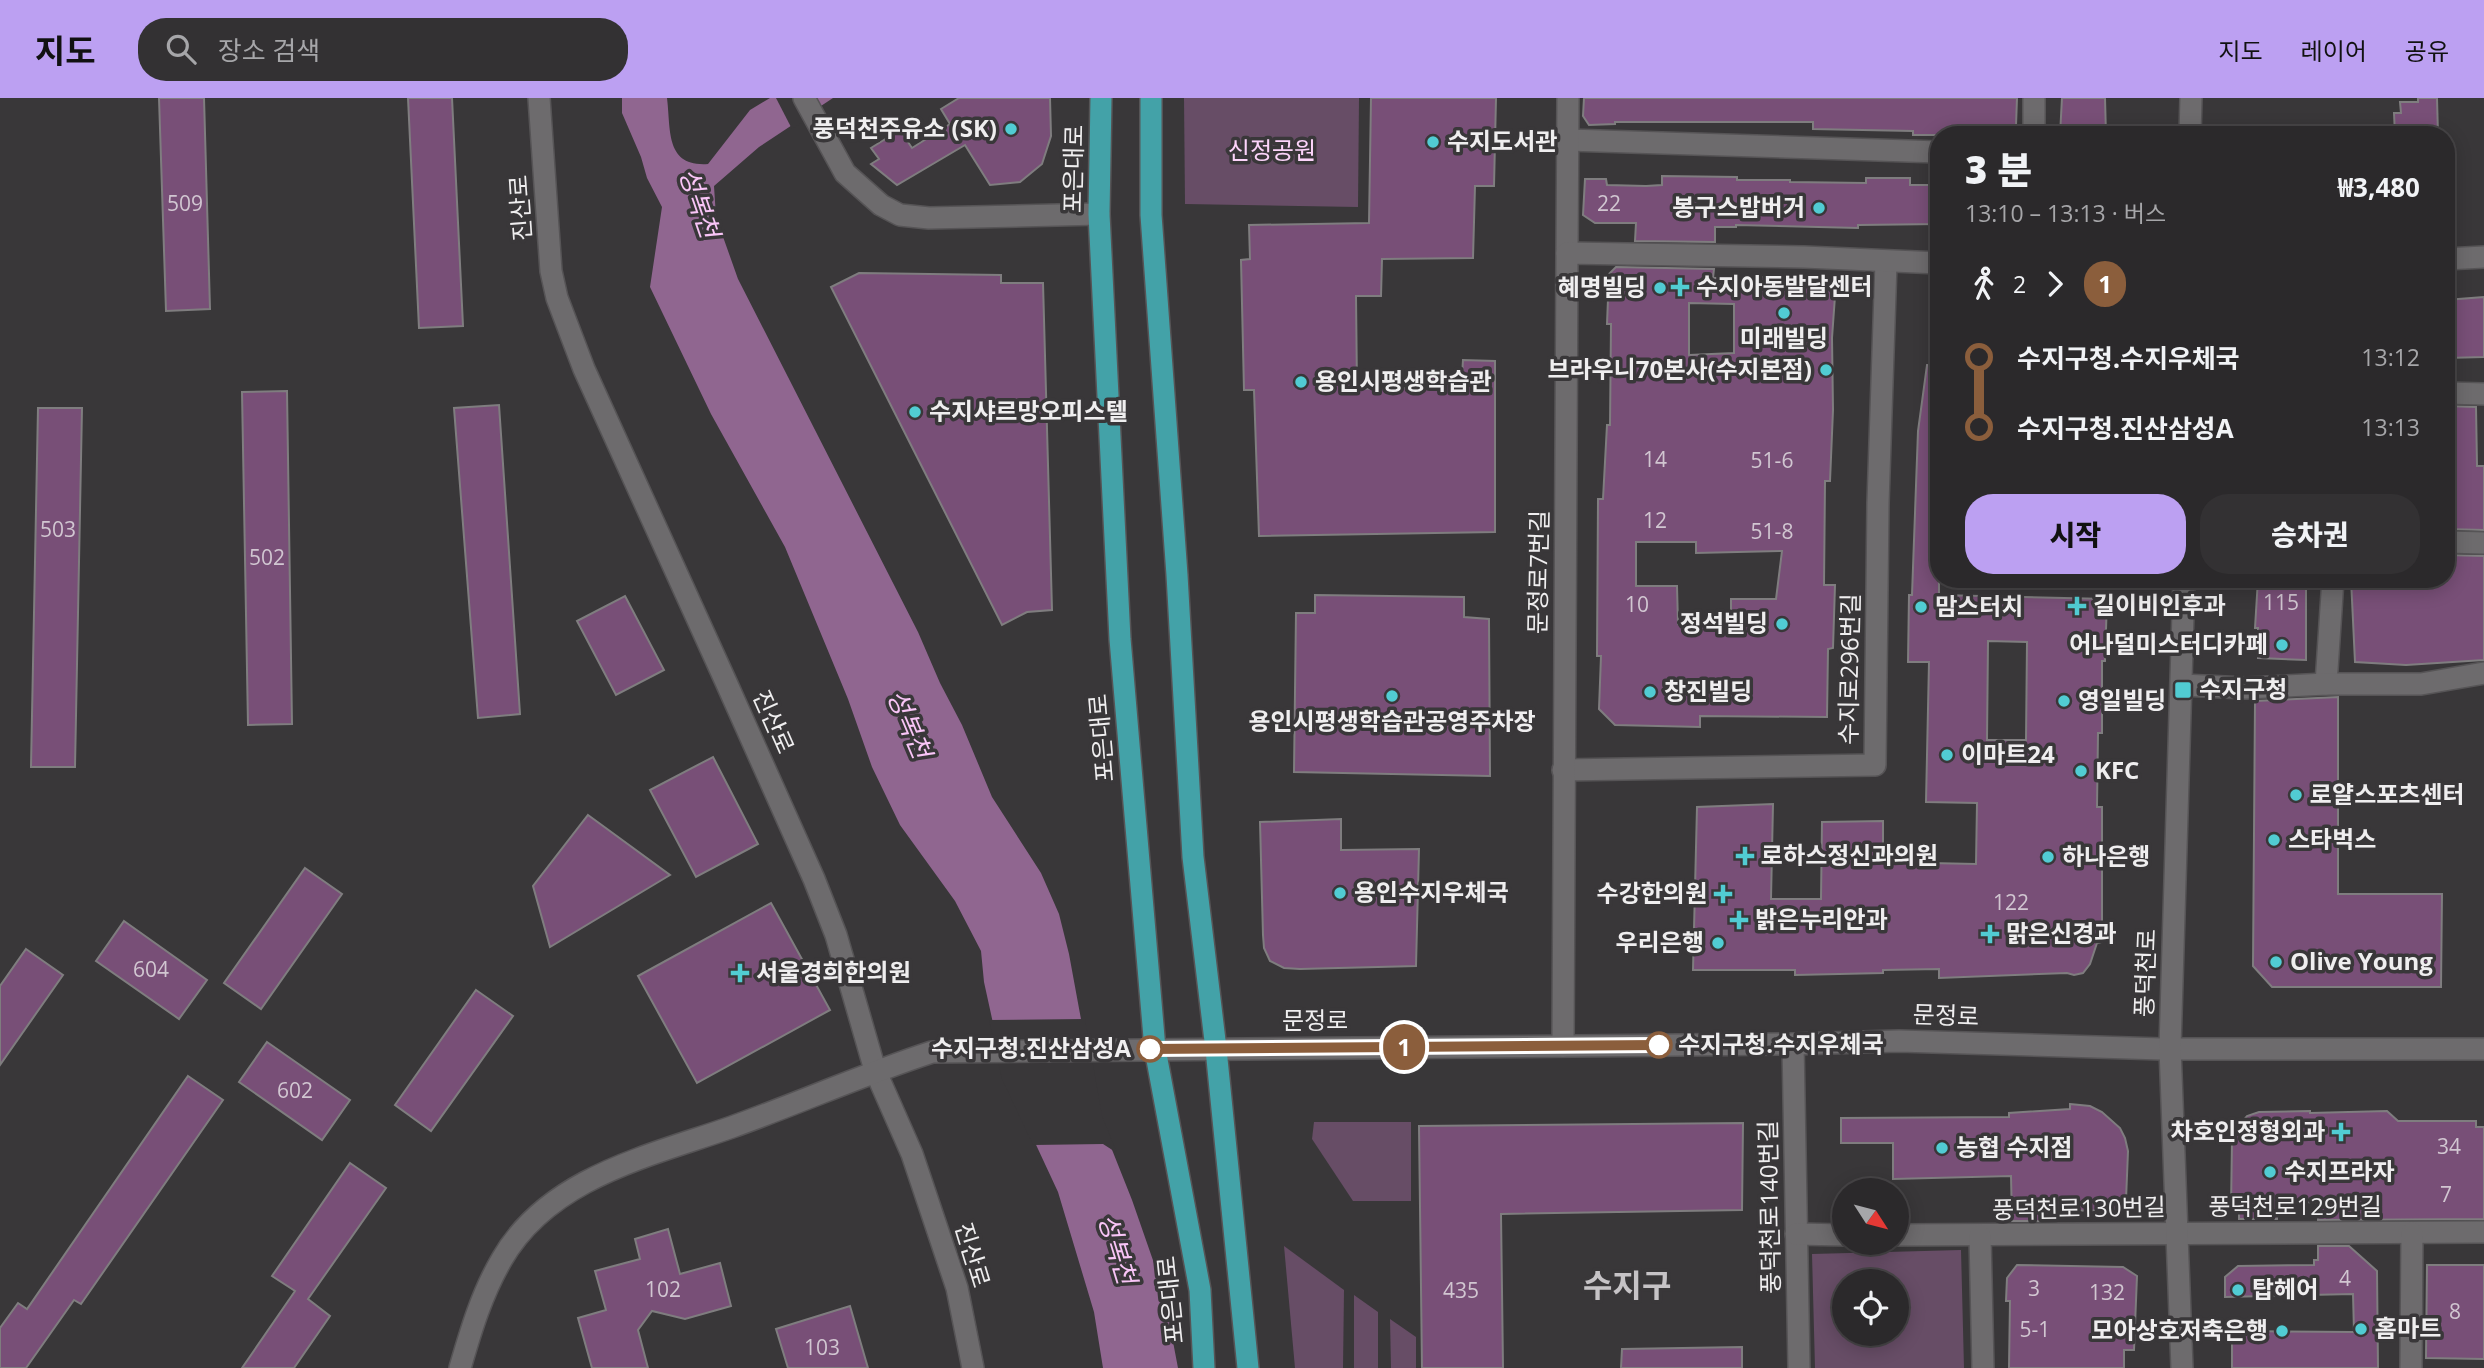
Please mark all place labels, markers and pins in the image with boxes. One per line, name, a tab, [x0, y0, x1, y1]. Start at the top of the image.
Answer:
place label: 풍덕천주유소 (SK)	[813, 111, 997, 144]
marker: 풍덕천주유소 (SK)	[1003, 121, 1019, 137]
place label: 수지도서관	[1447, 124, 1557, 157]
marker: 수지도서관	[1425, 134, 1441, 150]
place label: 봉구스밥버거	[1673, 190, 1805, 223]
marker: 봉구스밥버거	[1811, 200, 1827, 216]
place label: 수지아동발달센터	[1696, 269, 1873, 302]
place label: 혜명빌딩	[1558, 270, 1646, 303]
marker: 수지아동발달센터	[1670, 277, 1690, 297]
marker: 혜명빌딩	[1652, 280, 1668, 296]
marker: 미래빌딩	[1776, 305, 1792, 321]
place label: 미래빌딩	[1740, 321, 1828, 354]
place label: 브라우니70본사(수지본점)	[1547, 352, 1812, 385]
marker: 브라우니70본사(수지본점)	[1818, 362, 1834, 378]
place label: 용인시평생학습관	[1315, 364, 1492, 397]
marker: 용인시평생학습관	[1293, 374, 1309, 390]
place label: 수지샤르망오피스텔	[929, 394, 1128, 427]
marker: 수지샤르망오피스텔	[907, 404, 923, 420]
place label: 길이비인후과	[2093, 588, 2225, 621]
place label: 맘스터치	[1935, 589, 2023, 622]
marker: 길이비인후과	[2067, 596, 2087, 616]
marker: 맘스터치	[1913, 599, 1929, 615]
place label: 정석빌딩	[1680, 606, 1768, 639]
marker: 정석빌딩	[1774, 616, 1790, 632]
place label: 어나덜미스터디카페	[2069, 627, 2268, 660]
marker: 어나덜미스터디카페	[2274, 637, 2290, 653]
place label: 수지구청	[2199, 672, 2287, 705]
place label: 창진빌딩	[1664, 674, 1752, 707]
marker: 수지구청	[2173, 680, 2193, 700]
place label: 영일빌딩	[2078, 683, 2166, 716]
marker: 창진빌딩	[1642, 684, 1658, 700]
marker: 용인시평생학습관공영주차장	[1384, 688, 1400, 704]
marker: 영일빌딩	[2056, 693, 2072, 709]
place label: 용인시평생학습관공영주차장	[1248, 704, 1536, 737]
place label: 이마트24	[1961, 737, 2055, 770]
marker: 이마트24	[1939, 747, 1955, 763]
place label: KFC	[2095, 753, 2139, 786]
marker: KFC	[2073, 763, 2089, 779]
place label: 로얄스포츠센터	[2310, 777, 2465, 810]
marker: 로얄스포츠센터	[2288, 787, 2304, 803]
place label: 스타벅스	[2288, 822, 2376, 855]
marker: 스타벅스	[2266, 832, 2282, 848]
place label: 로하스정신과의원	[1761, 838, 1938, 871]
place label: 하나은행	[2062, 839, 2150, 872]
marker: 로하스정신과의원	[1735, 846, 1755, 866]
marker: 하나은행	[2040, 849, 2056, 865]
place label: 용인수지우체국	[1354, 875, 1509, 908]
place label: 수강한의원	[1597, 876, 1707, 909]
marker: 수강한의원	[1713, 884, 1733, 904]
marker: 용인수지우체국	[1332, 885, 1348, 901]
place label: 밝은누리안과	[1755, 902, 1887, 935]
marker: 밝은누리안과	[1729, 910, 1749, 930]
place label: 맑은신경과	[2006, 916, 2116, 949]
marker: 맑은신경과	[1980, 924, 2000, 944]
place label: 우리은행	[1616, 925, 1704, 958]
marker: 우리은행	[1710, 935, 1726, 951]
place label: Olive Young	[2290, 944, 2433, 977]
marker: Olive Young	[2268, 954, 2284, 970]
place label: 서울경희한의원	[756, 955, 911, 988]
marker: 서울경희한의원	[730, 963, 750, 983]
place label: 수지구청.수지우체국	[1678, 1027, 1884, 1060]
place label: 수지구청.진산삼성A	[931, 1031, 1131, 1064]
marker: 수지구청.수지우체국	[1646, 1032, 1672, 1058]
marker: 수지구청.진산삼성A	[1137, 1036, 1163, 1062]
place label: 차호인정형외과	[2170, 1114, 2325, 1147]
marker: 차호인정형외과	[2331, 1122, 2351, 1142]
place label: 농협 수지점	[1956, 1130, 2073, 1163]
marker: 농협 수지점	[1934, 1140, 1950, 1156]
place label: 수지프라자	[2284, 1154, 2394, 1187]
marker: 수지프라자	[2262, 1164, 2278, 1180]
place label: 탑헤어	[2252, 1272, 2318, 1305]
marker: 탑헤어	[2230, 1282, 2246, 1298]
place label: 홈마트	[2375, 1311, 2441, 1344]
place label: 모아상호저축은행	[2091, 1313, 2268, 1346]
marker: 홈마트	[2353, 1321, 2369, 1337]
marker: 모아상호저축은행	[2274, 1323, 2290, 1339]

